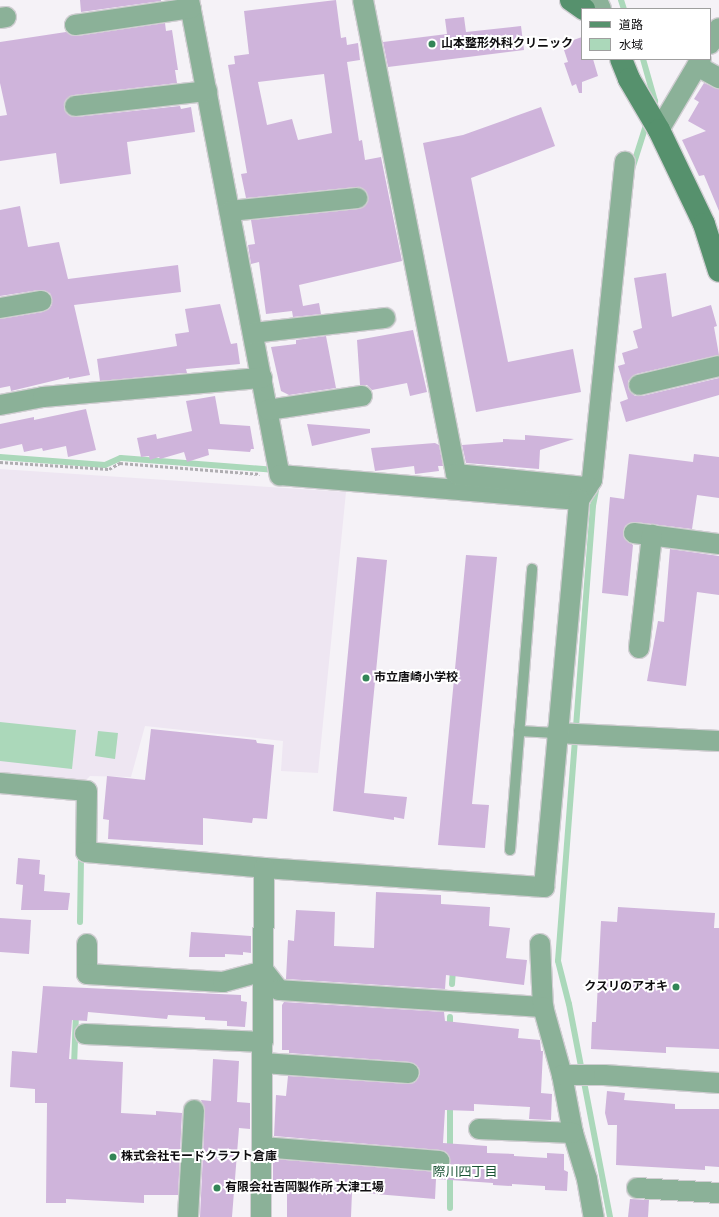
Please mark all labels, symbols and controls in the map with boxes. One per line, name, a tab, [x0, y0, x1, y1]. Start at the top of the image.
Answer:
legend	[581, 8, 711, 60]
text: 道路	[619, 17, 643, 33]
place label: 山本整形外科クリニック	[441, 37, 573, 51]
text: 水域	[619, 37, 643, 53]
marker: 山本整形外科クリニック	[426, 38, 438, 50]
place label: 市立唐崎小学校	[374, 671, 458, 685]
marker: 市立唐崎小学校	[361, 673, 371, 683]
place label: クスリのアオキ	[584, 980, 668, 994]
marker: クスリのアオキ	[671, 982, 681, 992]
place label: 株式会社モードクラフト倉庫	[121, 1150, 277, 1164]
marker: 株式会社モードクラフト倉庫	[108, 1152, 118, 1162]
district label: 際川四丁目	[433, 1164, 497, 1180]
place label: 有限会社吉岡製作所 大津工場	[225, 1181, 384, 1195]
marker: 有限会社吉岡製作所 大津工場	[212, 1183, 222, 1193]

